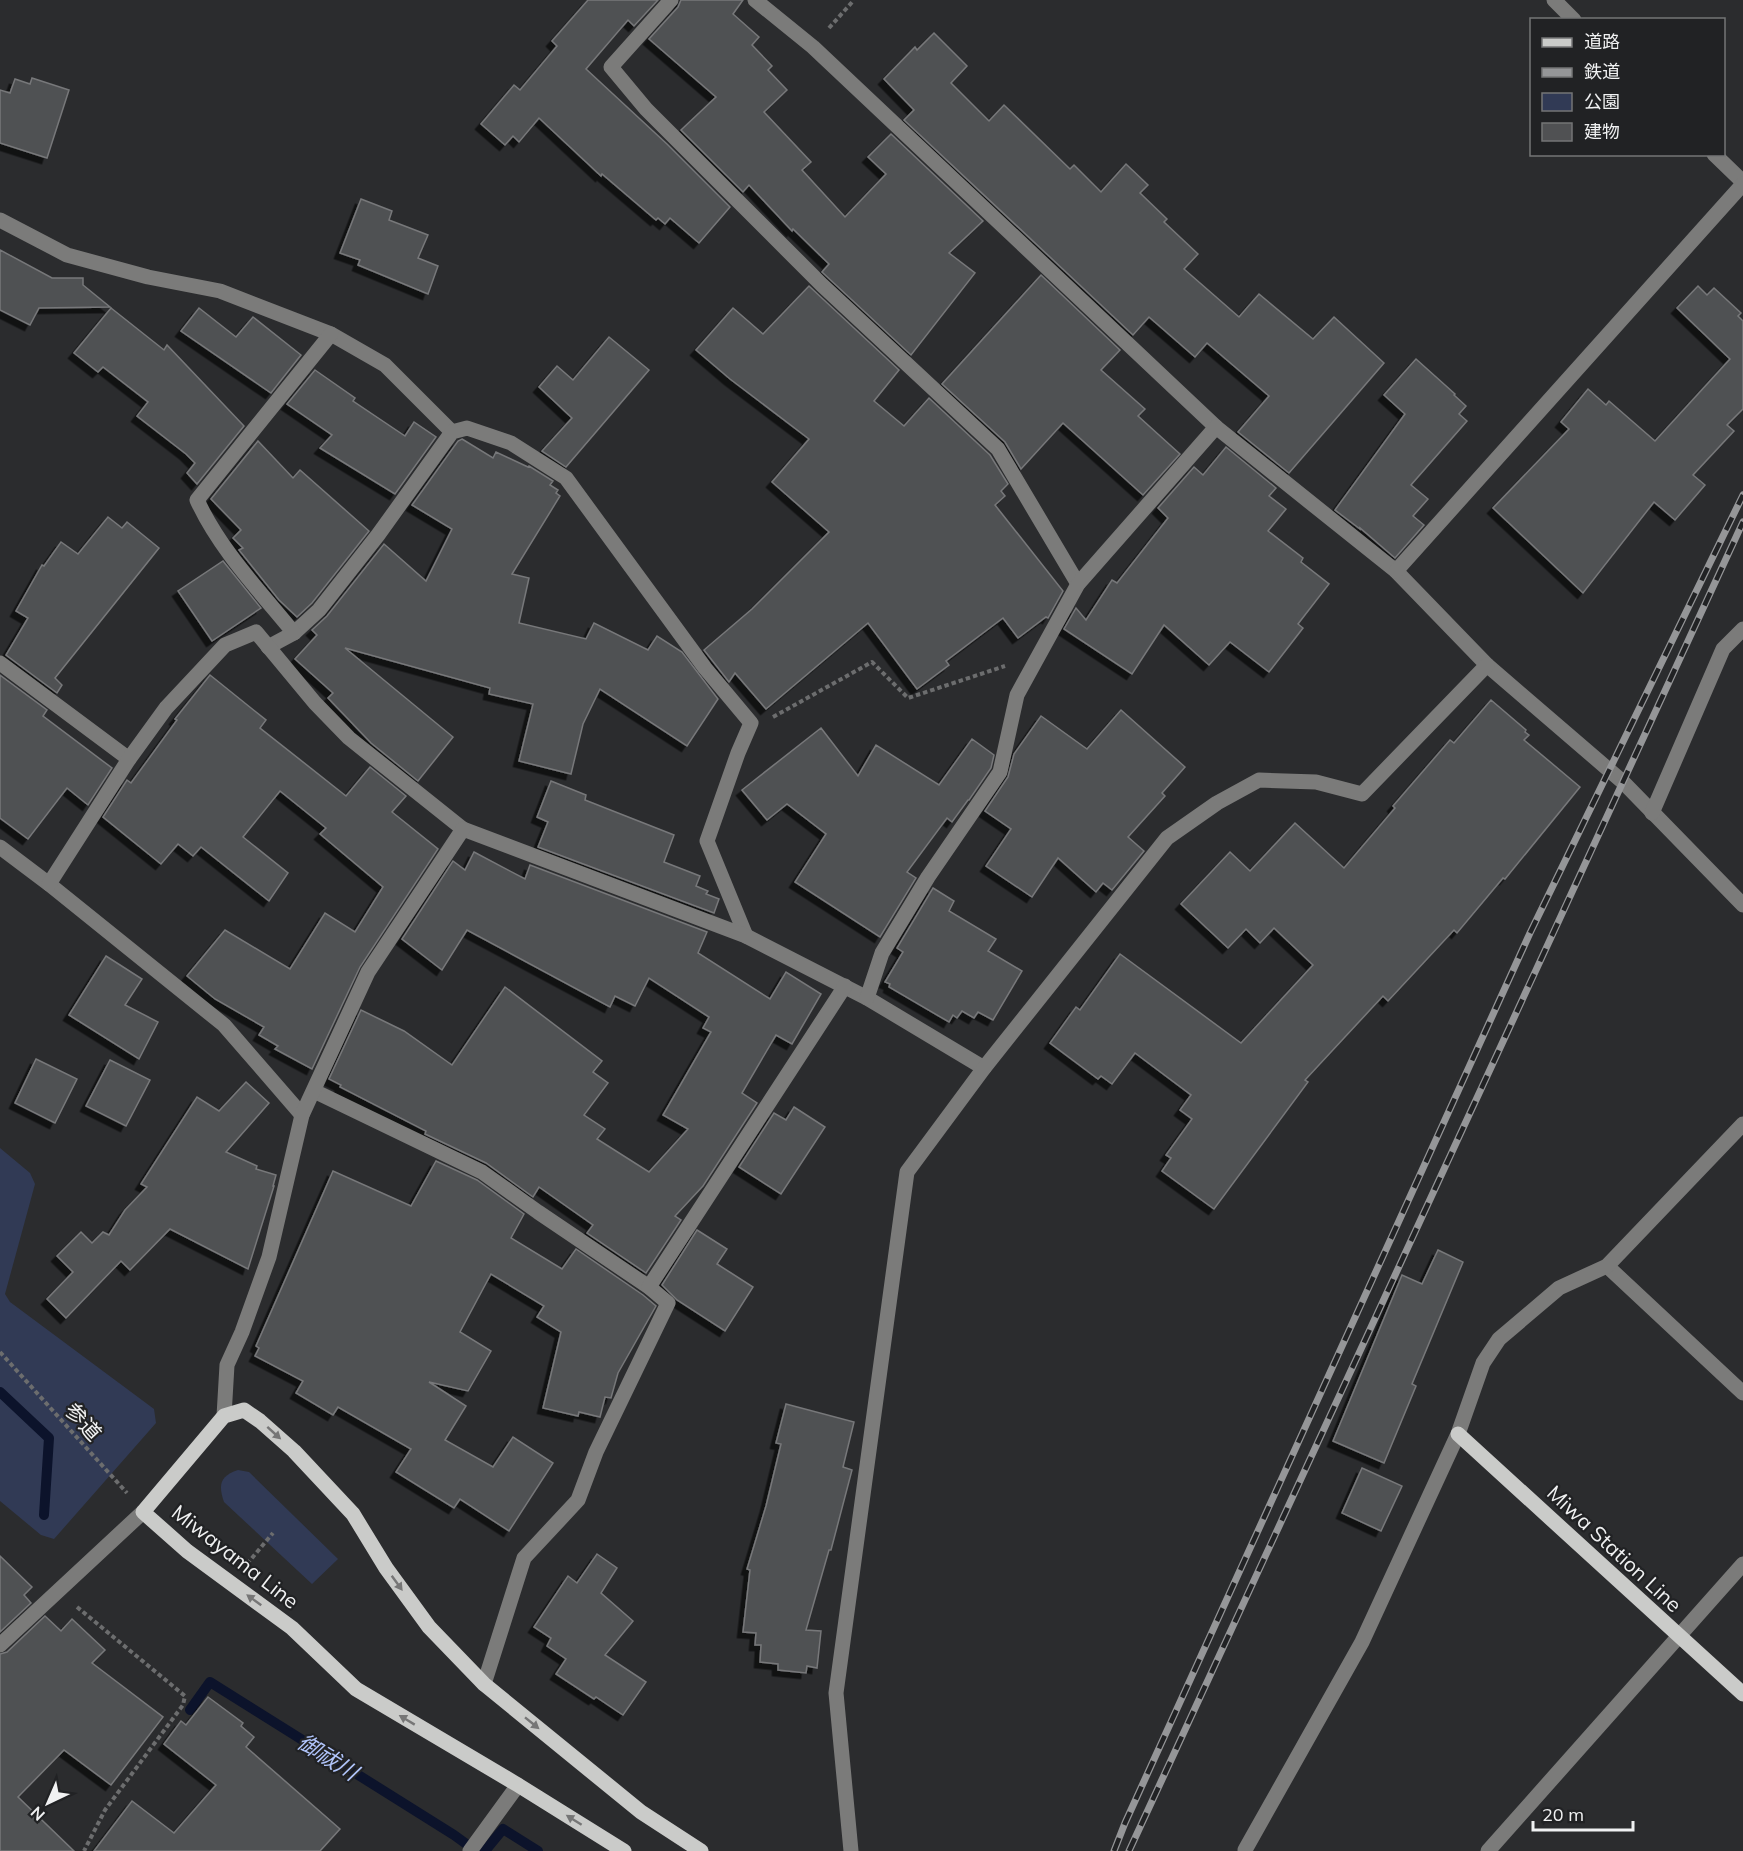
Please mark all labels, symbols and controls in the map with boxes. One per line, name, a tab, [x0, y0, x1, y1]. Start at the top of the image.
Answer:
legend	[1530, 18, 1725, 156]
text: 道路	[1584, 30, 1620, 53]
text: 鉄道	[1584, 60, 1620, 83]
text: 公園	[1584, 90, 1620, 113]
text: 建物	[1584, 120, 1620, 143]
street label: 参道	[60, 1397, 107, 1446]
one-way arrow	[266, 1426, 281, 1439]
street label: Miwa Station Line	[1542, 1479, 1687, 1617]
street label: Miwayama Line	[167, 1499, 304, 1614]
one-way arrow	[391, 1575, 403, 1591]
one-way arrow	[247, 1594, 263, 1606]
one-way arrow	[399, 1714, 415, 1725]
one-way arrow	[524, 1716, 540, 1729]
water label: 御祓川	[293, 1728, 365, 1787]
north arrow	[18, 1773, 78, 1833]
scale bar	[1533, 1794, 1634, 1832]
text: N	[26, 1802, 49, 1825]
text: 20 m	[1542, 1803, 1584, 1826]
one-way arrow	[566, 1815, 582, 1826]

